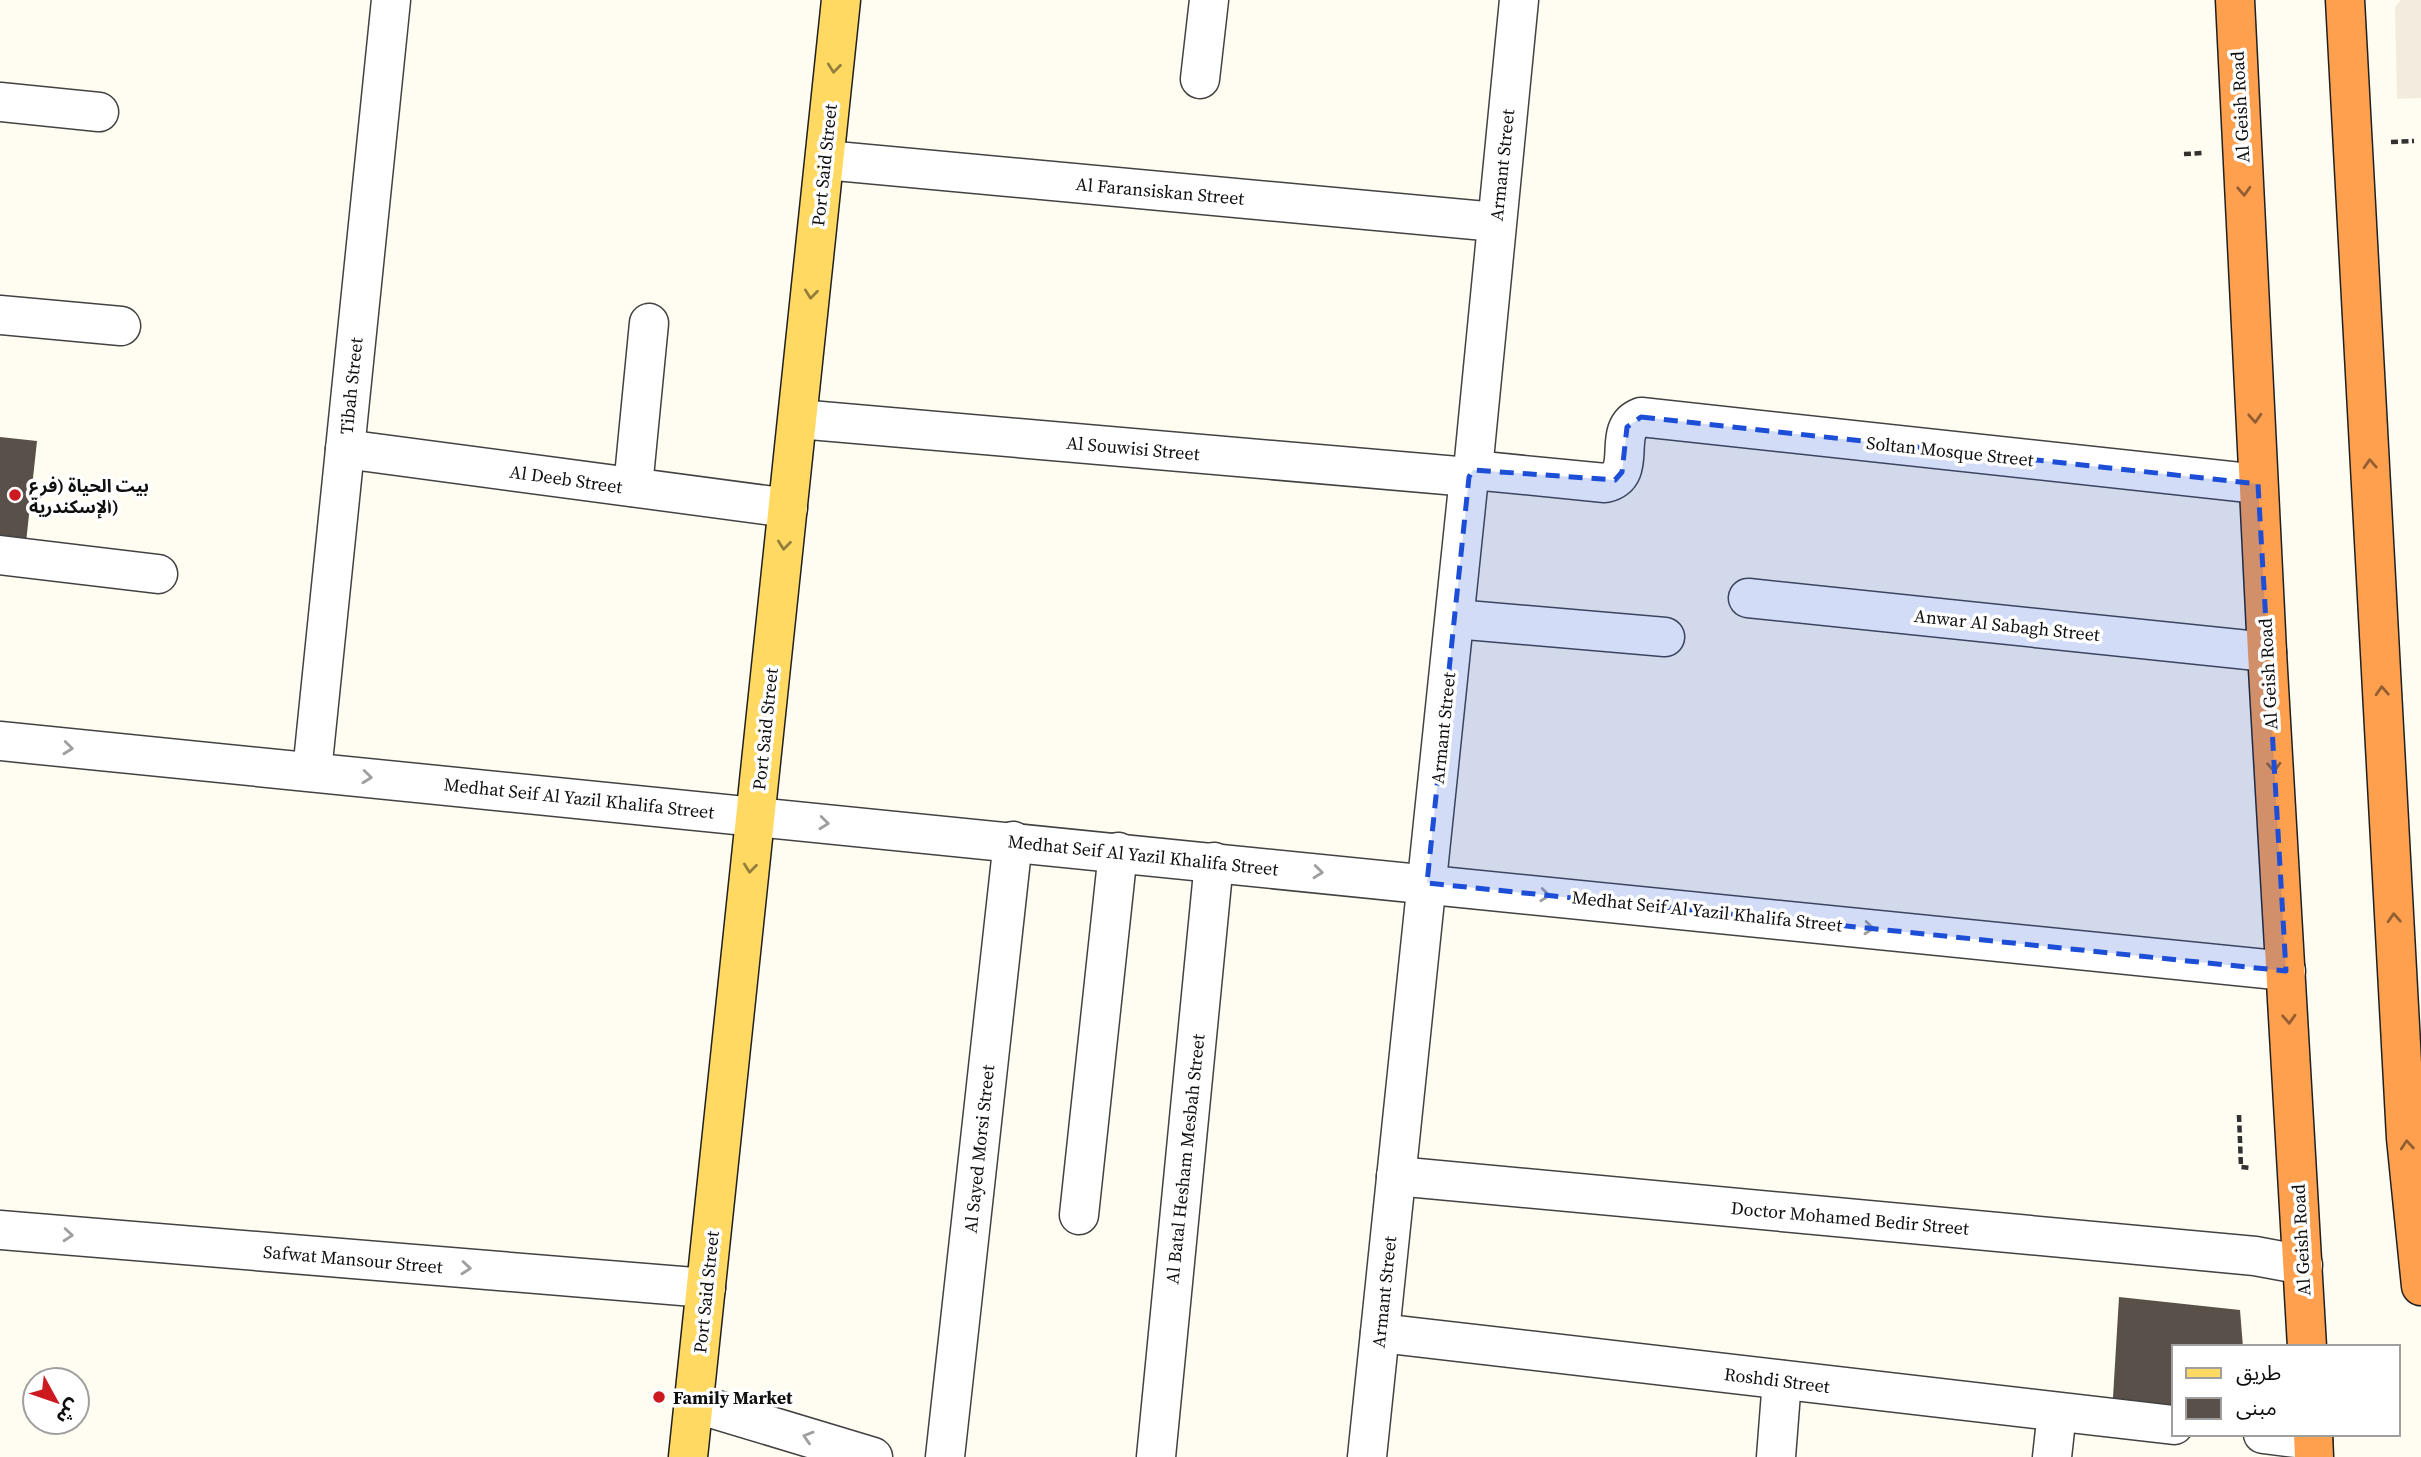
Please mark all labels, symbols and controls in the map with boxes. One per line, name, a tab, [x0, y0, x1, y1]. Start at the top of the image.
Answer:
street label: Al Geish Road	[2225, 51, 2255, 163]
one-way arrow	[827, 62, 842, 74]
street label: Port Said Street	[805, 102, 843, 227]
street label: Armant Street	[1484, 108, 1520, 222]
street label: Al Faransiskan Street	[1075, 171, 1245, 211]
one-way arrow	[2236, 185, 2251, 196]
one-way arrow	[803, 288, 818, 300]
street label: Tibah Street	[333, 336, 369, 436]
one-way arrow	[2247, 413, 2262, 424]
street label: Al Souwisi Street	[1065, 430, 1201, 466]
street label: Soltan Mosque Street	[1865, 430, 2035, 472]
one-way arrow	[2363, 458, 2378, 469]
street label: Al Deeb Street	[508, 459, 624, 499]
place label: بيت الحياة (فرع الإسكندرية)	[29, 473, 149, 519]
marker: بيت الحياة (فرع الإسكندرية)	[7, 487, 23, 503]
one-way arrow	[777, 539, 792, 551]
street label: Anwar Al Sabagh Street	[1913, 603, 2101, 647]
street label: Al Geish Road	[2253, 618, 2283, 730]
street label: Port Said Street	[746, 666, 784, 791]
street label: Armant Street	[1425, 671, 1461, 785]
one-way arrow	[2375, 685, 2390, 696]
one-way arrow	[62, 740, 74, 755]
one-way arrow	[2266, 762, 2281, 773]
one-way arrow	[362, 769, 373, 784]
street label: Medhat Seif Al Yazil Khalifa Street	[443, 771, 716, 825]
one-way arrow	[819, 815, 830, 830]
street label: Medhat Seif Al Yazil Khalifa Street	[1007, 828, 1280, 882]
one-way arrow	[743, 863, 758, 874]
one-way arrow	[1313, 864, 1324, 879]
street label: Medhat Seif Al Yazil Khalifa Street	[1571, 884, 1844, 938]
one-way arrow	[1539, 887, 1551, 902]
one-way arrow	[2387, 912, 2402, 923]
one-way arrow	[1863, 920, 1874, 935]
one-way arrow	[2281, 1014, 2296, 1025]
street label: Al Batal Hesham Mesbah Street	[1159, 1033, 1211, 1285]
street label: Al Sayed Morsi Street	[958, 1063, 1000, 1234]
one-way arrow	[2400, 1140, 2415, 1151]
street label: Al Geish Road	[2286, 1184, 2316, 1296]
street label: Doctor Mohamed Bedir Street	[1730, 1195, 1970, 1241]
one-way arrow	[63, 1227, 74, 1242]
street label: Port Said Street	[687, 1229, 725, 1354]
street label: Armant Street	[1366, 1235, 1402, 1349]
street label: Safwat Mansour Street	[262, 1239, 444, 1279]
one-way arrow	[460, 1260, 471, 1275]
legend	[2172, 1345, 2400, 1436]
text: طريق	[2236, 1358, 2281, 1387]
street label: Roshdi Street	[1723, 1361, 1831, 1399]
north arrow	[21, 1366, 91, 1436]
place label: Family Market	[673, 1385, 793, 1410]
marker: Family Market	[651, 1389, 667, 1405]
text: مبنى	[2236, 1393, 2277, 1422]
text: ش	[51, 1394, 87, 1430]
one-way arrow	[802, 1431, 814, 1446]

